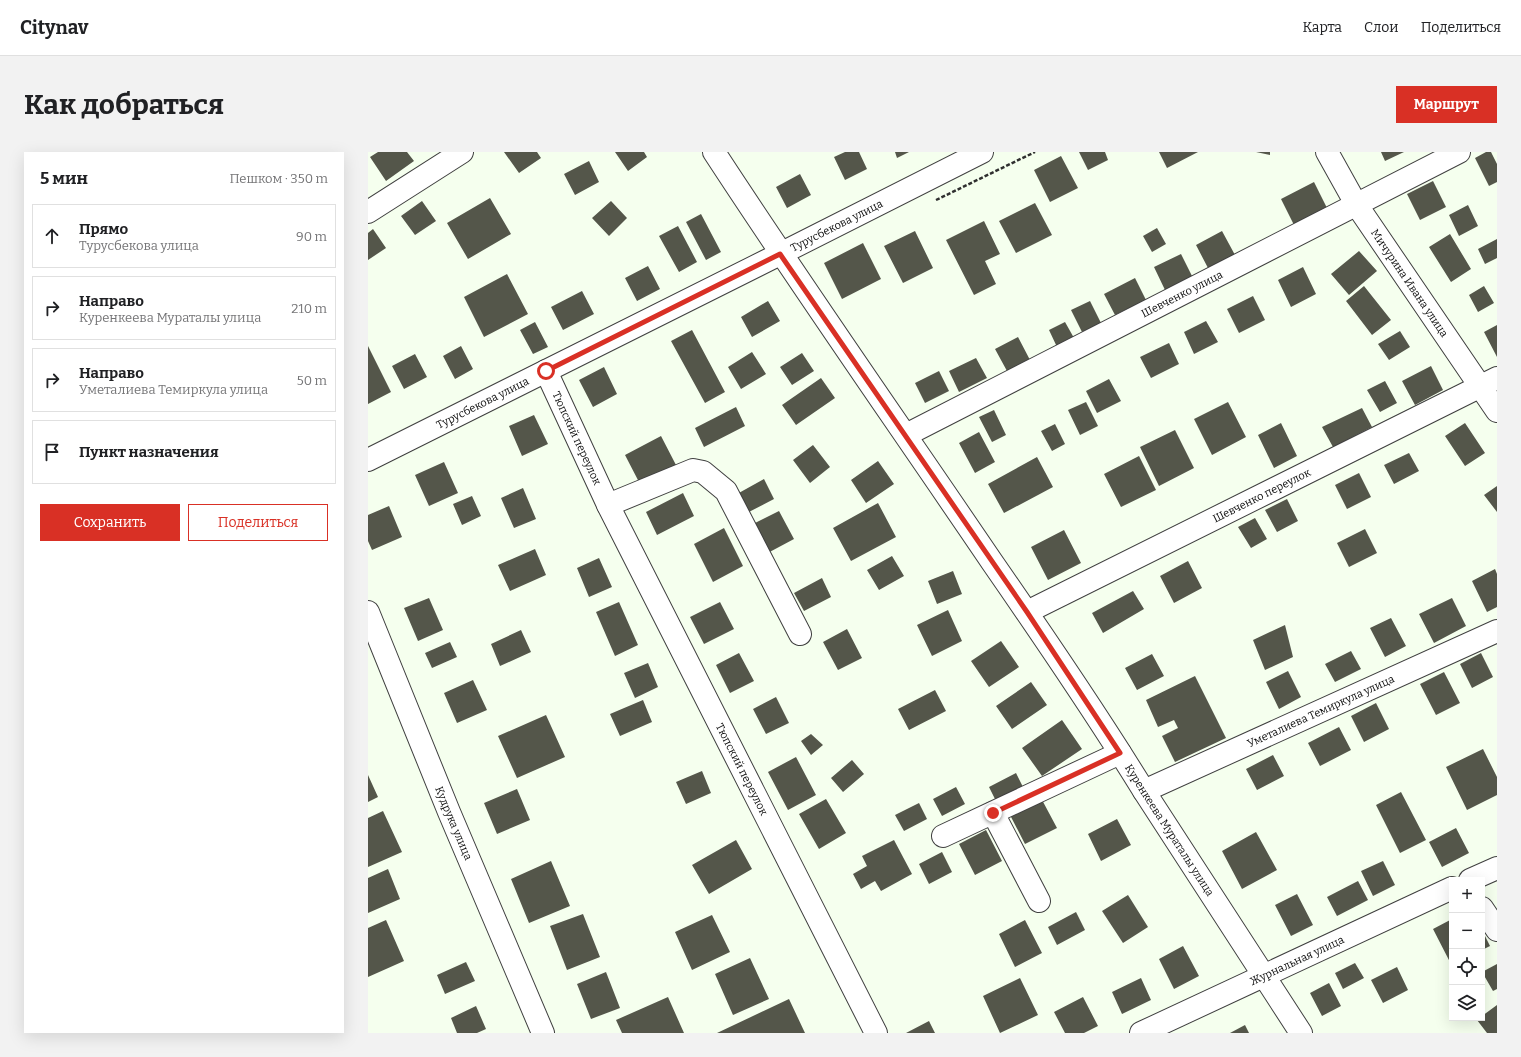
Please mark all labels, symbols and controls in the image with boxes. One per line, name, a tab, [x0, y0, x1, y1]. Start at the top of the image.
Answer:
text: Citynav	[20, 16, 88, 39]
text: Карта	[1302, 19, 1342, 36]
text: Слои	[1364, 19, 1399, 36]
text: Поделиться	[1421, 19, 1501, 36]
button: Маршрут	[1396, 86, 1497, 123]
text: Как добраться	[24, 88, 224, 121]
text: 5 мин	[40, 168, 88, 189]
text: Пешком · 350 m	[229, 171, 328, 186]
street label: Турусбекова улица	[788, 197, 885, 254]
text: Прямо	[79, 220, 128, 238]
icon: ahead	[41, 225, 63, 247]
street label: Мичурина Ивана улица	[1368, 226, 1451, 339]
text: 90 m	[296, 229, 327, 244]
text: Турусбекова улица	[79, 238, 199, 253]
street label: Шевченко улица	[1139, 268, 1225, 320]
text: Направо	[79, 292, 144, 310]
icon: right	[41, 297, 63, 319]
text: 210 m	[291, 301, 327, 316]
text: Куренкеева Мураталы улица	[79, 310, 261, 325]
route start	[537, 362, 555, 380]
text: Направо	[79, 364, 144, 382]
icon: right	[41, 369, 63, 391]
text: 50 m	[297, 373, 327, 388]
street label: Турусбекова улица	[434, 374, 531, 431]
text: Уметалиева Темиркула улица	[79, 382, 268, 397]
street label: Тюпский переулок	[550, 389, 604, 487]
icon: arrive	[41, 441, 63, 463]
text: Пункт назначения	[79, 443, 219, 461]
street label: Шевченко переулок	[1210, 465, 1313, 525]
button: Сохранить	[40, 504, 180, 541]
button: Поделиться	[188, 504, 328, 541]
street label: Уметалиева Темиркула улица	[1245, 672, 1396, 750]
street label: Тюпский переулок	[713, 721, 771, 818]
street label: Куренкеева Мураталы улица	[1122, 762, 1217, 899]
street label: Кудрука улица	[433, 784, 475, 862]
route end	[984, 804, 1002, 822]
map controls	[1449, 877, 1485, 1021]
button: +	[1449, 877, 1485, 913]
button: −	[1449, 913, 1485, 949]
street label: Журнальная улица	[1248, 933, 1346, 988]
button: locate	[1449, 949, 1485, 985]
button: layers	[1449, 985, 1485, 1021]

